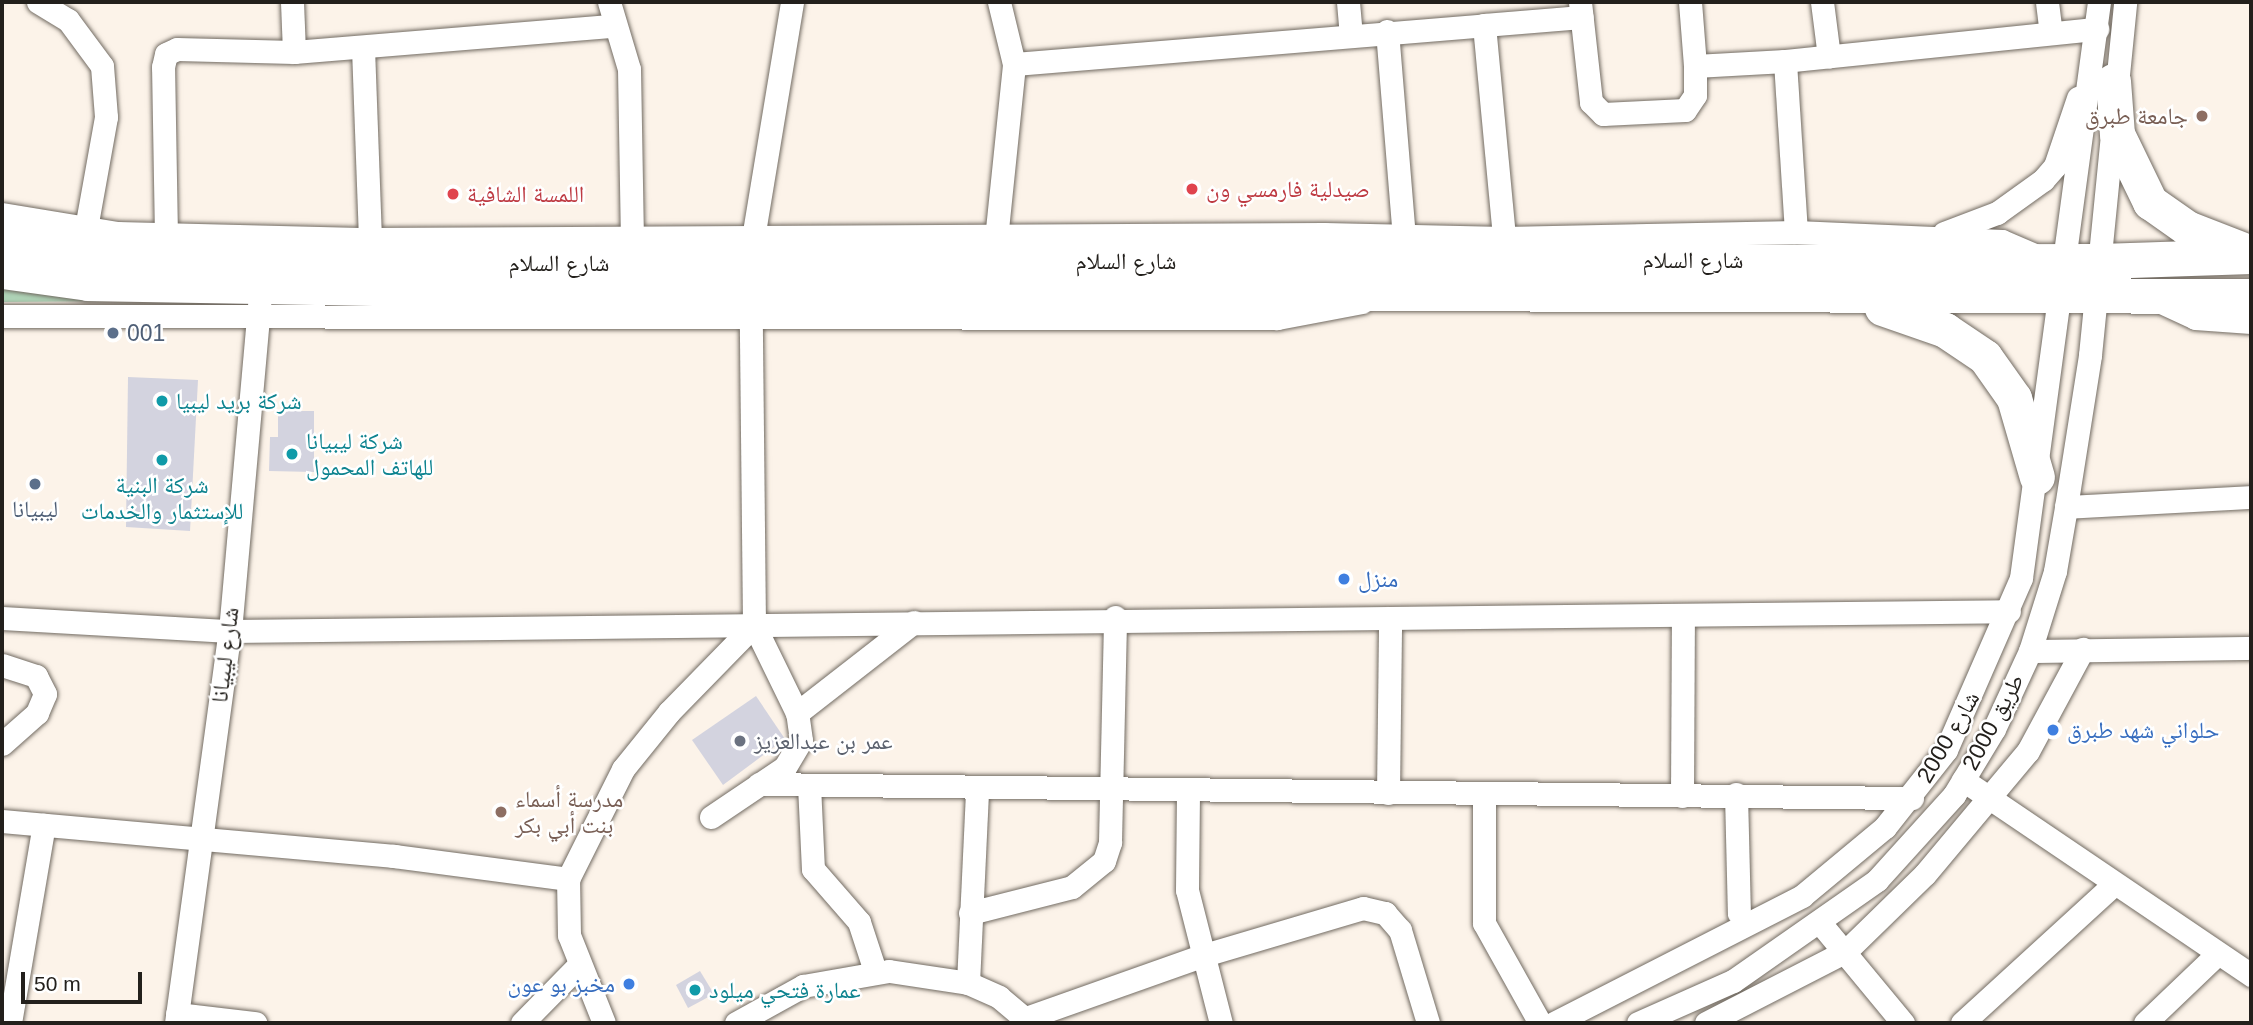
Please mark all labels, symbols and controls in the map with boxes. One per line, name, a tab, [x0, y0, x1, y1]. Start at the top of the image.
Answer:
place label: جامعة طبرق	[2085, 102, 2188, 130]
marker: جامعة طبرق	[2194, 108, 2210, 124]
place label: صيدلية فارمسي ون	[1206, 175, 1370, 203]
place label: اللمسة الشافية	[467, 180, 584, 208]
marker: صيدلية فارمسي ون	[1184, 181, 1200, 197]
marker: اللمسة الشافية	[445, 186, 461, 202]
street label: شارع السلام	[1643, 246, 1743, 274]
street label: شارع السلام	[1076, 247, 1176, 275]
street label: شارع السلام	[509, 249, 609, 277]
place label: 001	[127, 319, 165, 347]
marker: 001	[105, 325, 121, 341]
place label: شركة بريد ليبيا	[176, 387, 302, 415]
marker: شركة بريد ليبيا	[154, 393, 170, 409]
place label: شركة ليبيانا للهاتف المحمول	[306, 427, 433, 481]
marker: شركة ليبيانا للهاتف المحمول	[284, 446, 300, 462]
marker: شركة البنية للإستثمار والخدمات	[154, 452, 170, 468]
place label: شركة البنية للإستثمار والخدمات	[81, 471, 243, 525]
marker: ليبيانا	[27, 476, 43, 492]
place label: ليبيانا	[12, 495, 58, 523]
place label: منزل	[1358, 565, 1398, 593]
marker: منزل	[1336, 571, 1352, 587]
street label: شارع ليبيانا	[205, 606, 245, 704]
street label: طريق 2000	[1956, 669, 2030, 775]
street label: شارع 2000	[1911, 686, 1985, 788]
place label: حلواني شهد طبرق	[2067, 716, 2219, 744]
marker: حلواني شهد طبرق	[2045, 722, 2061, 738]
place label: عمر بن عبدالعزيز	[754, 727, 893, 755]
marker: عمر بن عبدالعزيز	[732, 733, 748, 749]
place label: مدرسة أسماء بنت أبي بكر	[515, 785, 623, 839]
marker: مدرسة أسماء بنت أبي بكر	[493, 804, 509, 820]
scale bar	[24, 958, 145, 1002]
place label: مخبز بو عون	[507, 970, 615, 998]
text: 50 m	[34, 972, 81, 995]
marker: مخبز بو عون	[621, 976, 637, 992]
place label: عمارة فتحي ميلود	[709, 976, 861, 1004]
marker: عمارة فتحي ميلود	[687, 982, 703, 998]

